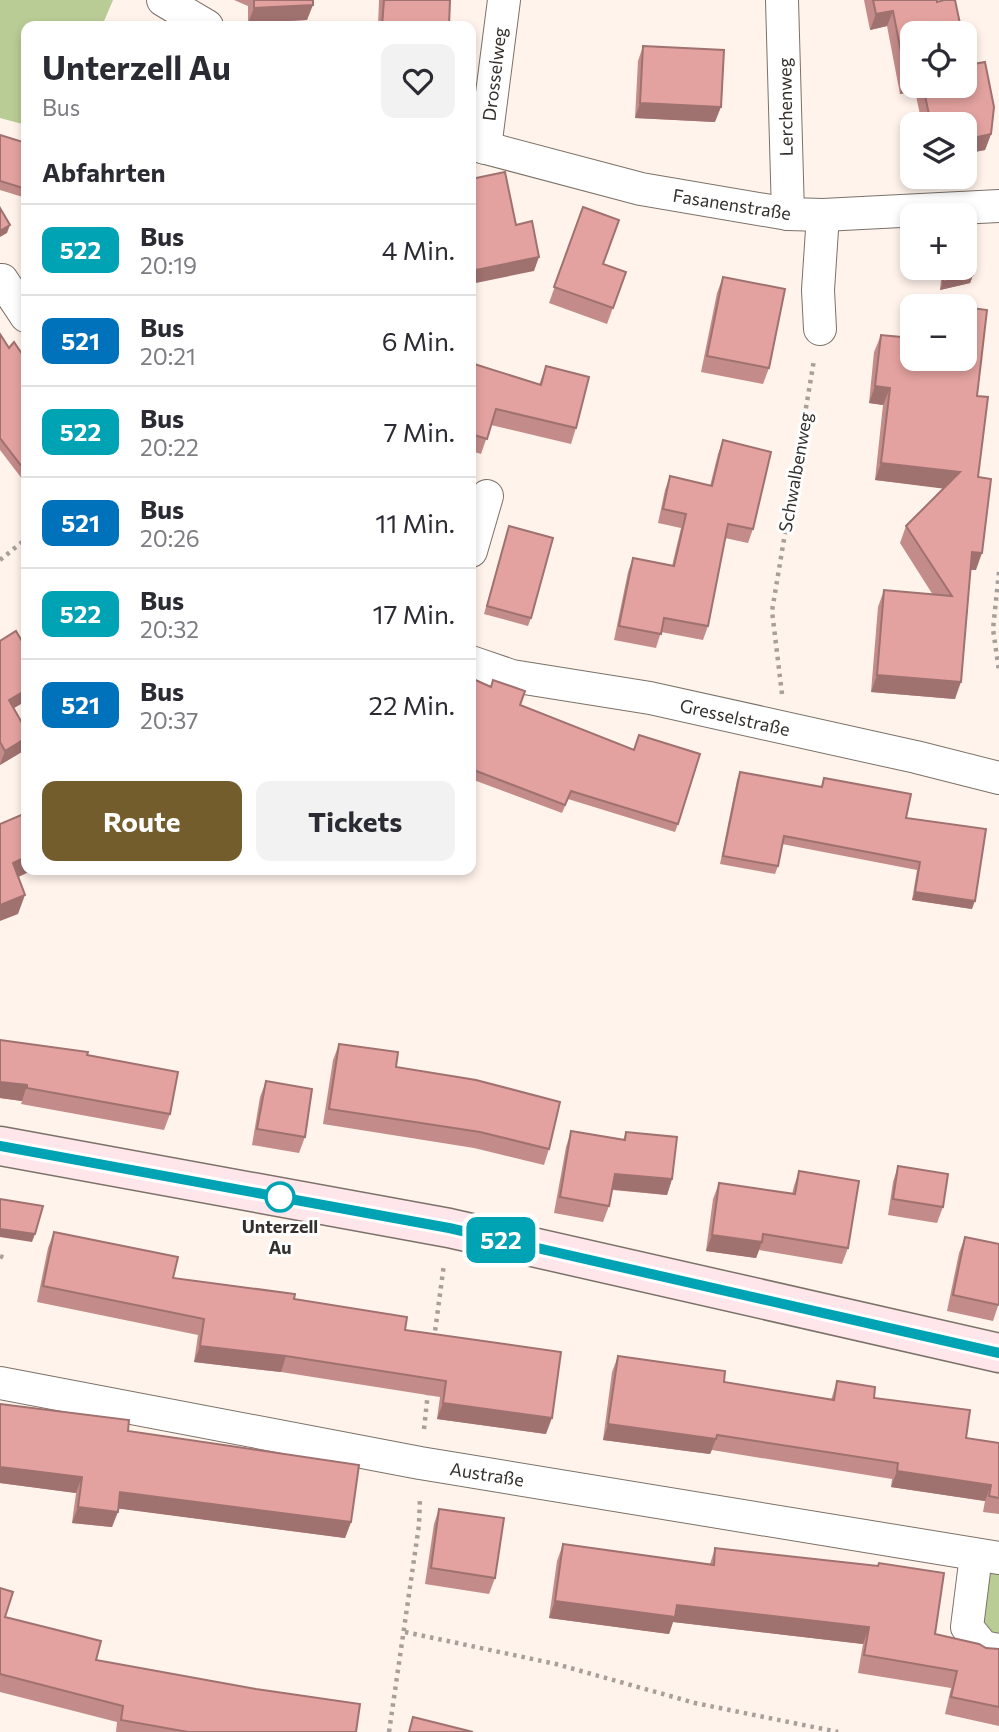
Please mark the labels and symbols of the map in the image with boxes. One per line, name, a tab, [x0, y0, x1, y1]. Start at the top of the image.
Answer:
street label: Drosselweg	[477, 26, 511, 122]
street label: Lerchenweg	[773, 57, 797, 157]
street label: Fasanenstraße	[671, 184, 793, 224]
street label: Schwalbenweg	[774, 410, 816, 534]
street label: Gresselstraße	[678, 694, 792, 740]
marker: Unterzell Au	[265, 1182, 295, 1212]
place label: Unterzell Au	[242, 1215, 318, 1258]
line badge: 522	[461, 1217, 541, 1263]
street label: Austraße	[448, 1457, 526, 1491]

